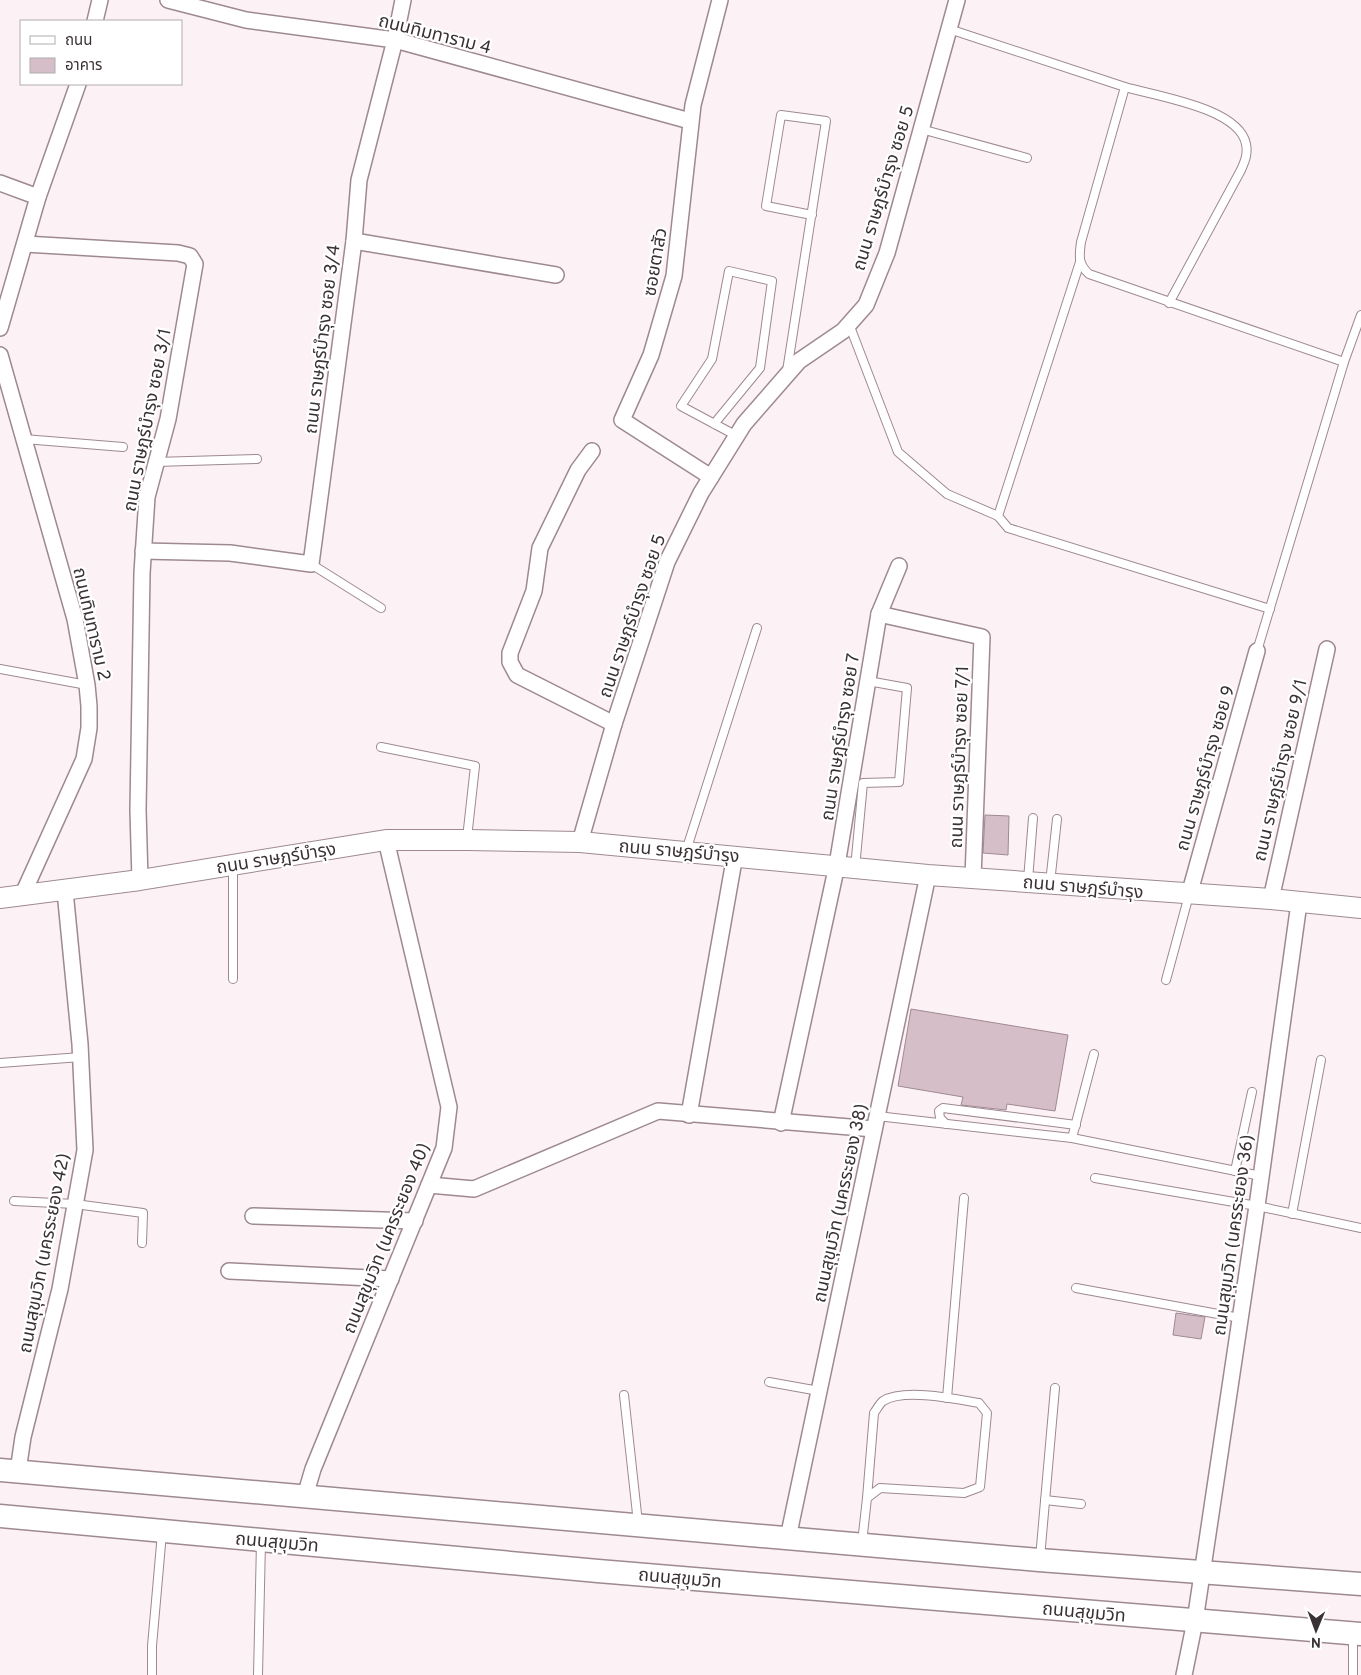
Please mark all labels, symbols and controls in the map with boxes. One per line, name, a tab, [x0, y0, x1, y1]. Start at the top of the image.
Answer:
street label: ถนนทิมทาราม 4	[376, 10, 494, 61]
legend	[20, 20, 182, 85]
text: ถนน	[65, 32, 92, 51]
text: อาคาร	[65, 57, 102, 76]
street label: ถนน ราษฎร์บำรุง ซอย 5	[848, 103, 921, 274]
street label: ซอยตาสัว	[639, 226, 674, 298]
street label: ถนน ราษฎร์บำรุง ซอย 3/4	[300, 243, 347, 435]
street label: ถนน ราษฎร์บำรุง ซอย 3/1	[119, 327, 178, 514]
street label: ถนน ราษฎร์บำรุง ซอย 5	[595, 532, 672, 701]
street label: ถนนทิมทาราม 2	[66, 565, 115, 683]
street label: ถนน ราษฎร์บำรุง ซอย 7	[817, 652, 866, 823]
street label: ถนน ราษฎร์บำรุง ซอย 7/1	[946, 665, 975, 849]
street label: ถนน ราษฎร์บำรุง ซอย 9/1	[1249, 677, 1314, 864]
street label: ถนน ราษฎร์บำรุง ซอย 9	[1172, 683, 1241, 854]
street label: ถนน ราษฎร์บำรุง	[618, 836, 740, 869]
street label: ถนน ราษฎร์บำรุง	[215, 839, 338, 880]
street label: ถนน ราษฎร์บำรุง	[1022, 872, 1144, 905]
street label: ถนนสุขุมวิท (นครระยอง 38)	[809, 1102, 874, 1305]
street label: ถนนสุขุมวิท (นครระยอง 36)	[1209, 1133, 1260, 1337]
street label: ถนนสุขุมวิท (นครระยอง 40)	[339, 1140, 436, 1337]
street label: ถนนสุขุมวิท (นครระยอง 42)	[15, 1151, 76, 1355]
street label: ถนนสุขุมวิท	[234, 1528, 320, 1559]
street label: ถนนสุขุมวิท	[637, 1564, 723, 1595]
street label: ถนนสุขุมวิท	[1041, 1598, 1127, 1629]
north arrow	[1291, 1605, 1341, 1655]
text: N	[1311, 1633, 1321, 1650]

